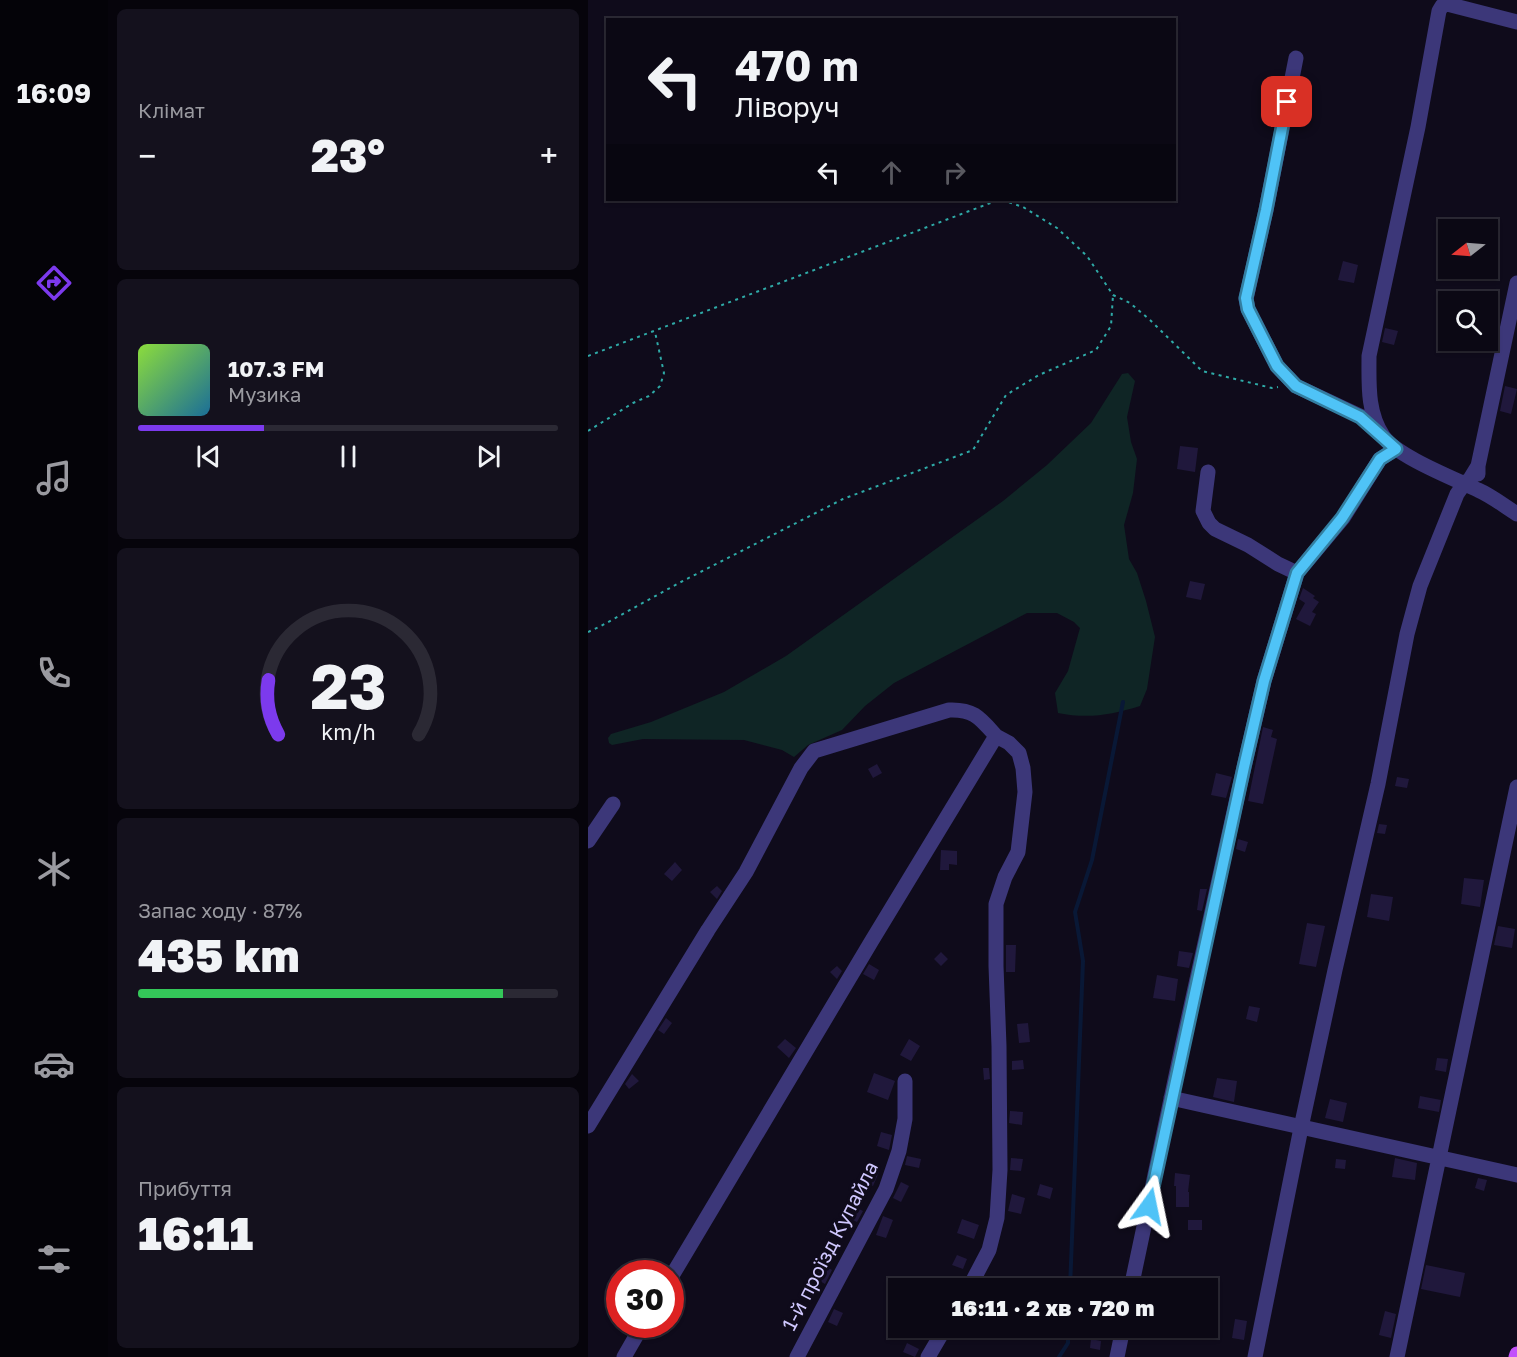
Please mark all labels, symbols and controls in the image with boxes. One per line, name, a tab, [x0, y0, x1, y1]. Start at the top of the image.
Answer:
text: 470 m	[735, 40, 859, 90]
icon: left	[636, 42, 714, 120]
pin	[1261, 76, 1312, 127]
text: 16:09	[17, 77, 91, 109]
icon: arrive	[1270, 85, 1303, 118]
text: Ліворуч	[735, 91, 839, 123]
text: Клімат	[138, 98, 205, 122]
text: 23°	[311, 128, 385, 182]
text: −	[138, 136, 156, 175]
text: +	[540, 136, 558, 175]
icon: left	[812, 156, 845, 189]
icon: ahead	[875, 156, 908, 189]
icon: right	[938, 156, 971, 189]
north arrow	[1438, 219, 1498, 279]
map controls	[1438, 219, 1498, 351]
icon: directions	[33, 262, 75, 304]
button: search	[1438, 291, 1498, 351]
text: 107.3 FM	[228, 355, 324, 382]
text: Музика	[228, 382, 301, 406]
icon: previous	[192, 440, 225, 473]
icon: pause	[332, 440, 365, 473]
icon: next	[472, 440, 505, 473]
icon: music	[33, 457, 75, 499]
text: 23	[310, 649, 386, 724]
icon: phone	[33, 652, 75, 694]
text: km/h	[321, 720, 375, 746]
icon: climate	[33, 848, 75, 890]
text: Запас ходу · 87%	[138, 898, 302, 922]
text: 435 km	[138, 928, 300, 982]
icon: car	[33, 1043, 75, 1085]
street label: 1-й проїзд Купайла	[776, 1157, 882, 1334]
position arrow	[1117, 1174, 1181, 1238]
text: Прибуття	[138, 1176, 232, 1200]
text: 16:11	[138, 1206, 253, 1260]
icon: filters	[33, 1238, 75, 1280]
speed limit sign: 30	[606, 1260, 684, 1338]
text: 16:11 · 2 хв · 720 m	[951, 1294, 1155, 1321]

